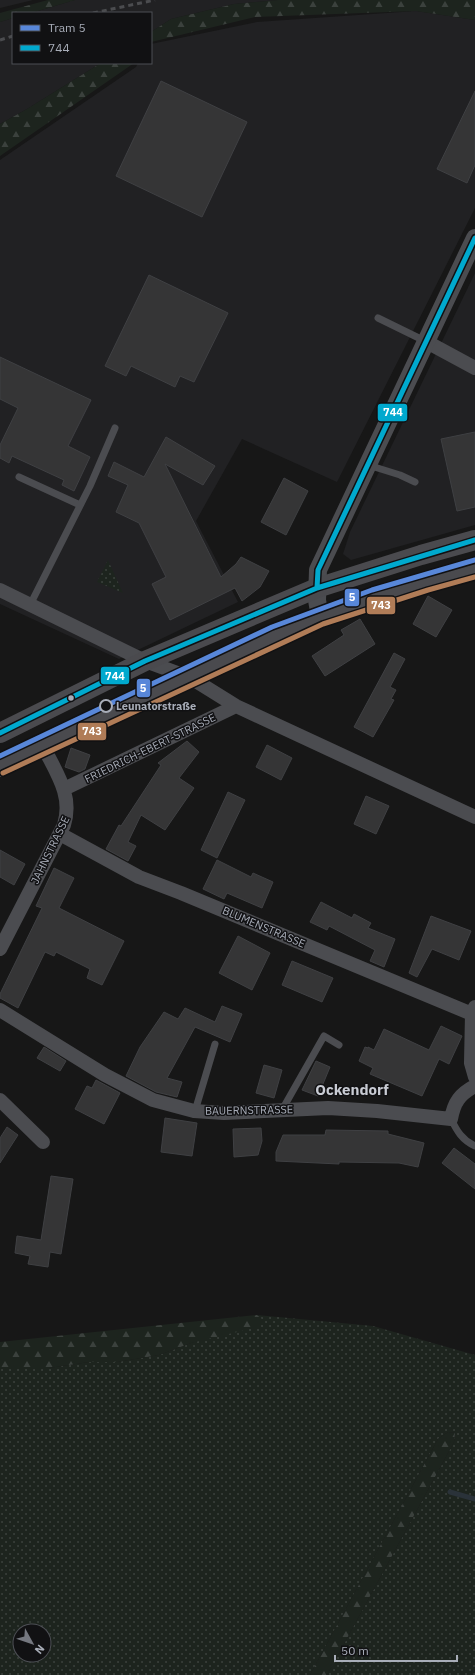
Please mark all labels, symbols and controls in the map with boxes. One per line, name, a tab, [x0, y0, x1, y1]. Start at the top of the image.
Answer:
legend	[12, 12, 152, 64]
text: Tram 5	[48, 20, 86, 35]
text: 744	[48, 40, 70, 55]
line badge: 744	[377, 403, 408, 422]
text: 744	[383, 405, 403, 419]
line badge: 5	[344, 588, 360, 607]
text: 5	[349, 590, 356, 604]
line badge: 743	[366, 596, 396, 615]
text: 743	[371, 598, 391, 612]
line badge: 744	[100, 666, 130, 685]
text: 744	[105, 669, 125, 683]
line badge: 5	[136, 678, 151, 698]
text: 5	[140, 681, 147, 695]
unlabelled marker	[66, 693, 76, 703]
marker: Leunatorstraße	[99, 699, 113, 713]
place label: Leunatorstraße	[116, 699, 196, 713]
street label: FRIEDRICH-EBERT-STRASSE	[82, 710, 218, 786]
line badge: 743	[77, 722, 107, 741]
text: 743	[82, 724, 102, 738]
street label: JAHNSTRASSE	[28, 814, 72, 886]
street label: BLUMENSTRASSE	[220, 903, 308, 951]
district label: Ockendorf	[315, 1080, 389, 1099]
street label: BAUERNSTRASSE	[205, 1102, 293, 1118]
north arrow	[12, 1623, 52, 1663]
scale bar	[335, 1637, 457, 1663]
text: N	[32, 1642, 48, 1657]
text: 50 m	[341, 1643, 369, 1658]

